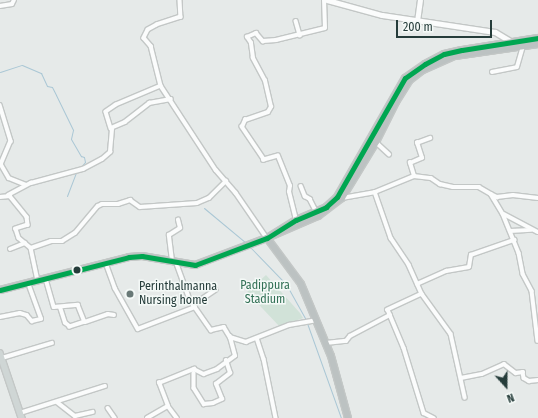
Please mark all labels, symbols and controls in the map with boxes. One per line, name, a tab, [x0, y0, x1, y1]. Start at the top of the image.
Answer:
scale bar	[398, 12, 494, 38]
text: 200 m	[403, 20, 433, 34]
unlabelled marker	[72, 265, 82, 275]
park label: Padippura Stadium	[240, 279, 290, 307]
place label: Perinthalmanna Nursing home	[139, 280, 217, 308]
marker: Perinthalmanna Nursing home	[124, 288, 136, 300]
north arrow	[486, 366, 526, 406]
text: N	[505, 390, 516, 405]

